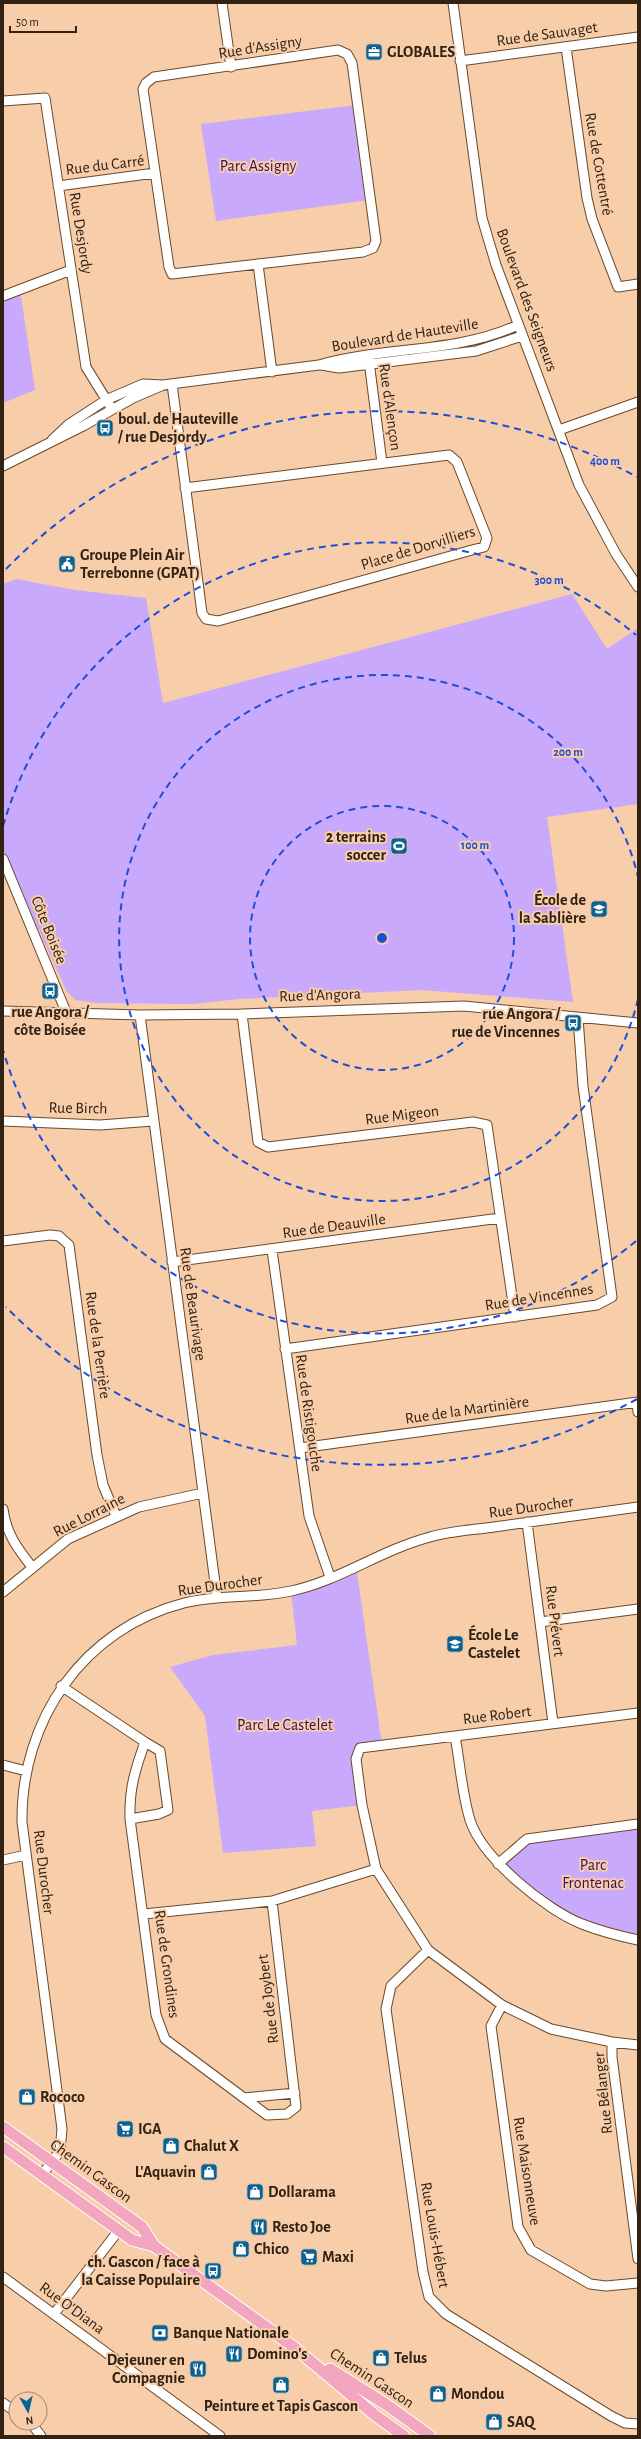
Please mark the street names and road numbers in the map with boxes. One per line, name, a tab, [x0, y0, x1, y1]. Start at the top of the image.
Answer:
street label: Rue de Sauvaget	[495, 19, 599, 49]
street label: Rue d'Assigny	[217, 32, 303, 62]
street label: Rue de Cottentré	[582, 111, 616, 217]
street label: Rue du Carré	[65, 152, 145, 178]
street label: Rue Desjordy	[66, 191, 95, 275]
street label: Boulevard des Seigneurs	[494, 226, 560, 374]
street label: Boulevard de Hauteville	[331, 316, 479, 354]
street label: Rue d'Alençon	[376, 362, 404, 452]
street label: Place de Dorvilliers	[359, 523, 477, 573]
street label: Côte Boisée	[28, 894, 70, 966]
street label: Rue d'Angora	[279, 986, 361, 1004]
street label: Rue Birch	[48, 1099, 108, 1117]
street label: Rue Migeon	[364, 1103, 440, 1127]
street label: Rue de Deauville	[281, 1211, 387, 1241]
street label: Rue de Beaurivage	[177, 1246, 209, 1362]
street label: Rue de Vincennes	[484, 1281, 594, 1313]
street label: Rue de la Perrière	[83, 1290, 113, 1400]
street label: Rue de Ristigouche	[293, 1353, 325, 1473]
street label: Rue de la Martinière	[404, 1393, 530, 1427]
street label: Rue Lorraine	[51, 1490, 127, 1540]
street label: Rue Durocher	[488, 1493, 575, 1521]
street label: Rue Durocher	[177, 1571, 264, 1599]
street label: Rue Prévert	[543, 1585, 567, 1657]
street label: Rue Robert	[462, 1703, 532, 1727]
street label: Rue Durocher	[31, 1829, 57, 1916]
street label: Rue de Grondines	[151, 1909, 183, 2019]
street label: Rue de Joybert	[255, 1953, 282, 2045]
street label: Rue Bélanger	[591, 2050, 615, 2135]
street label: Rue Maisonneuve	[511, 2116, 543, 2226]
street label: Chemin Gascon	[47, 2136, 135, 2206]
street label: Rue Louis-Hébert	[418, 2181, 452, 2289]
street label: Rue O'Diana	[36, 2279, 108, 2337]
street label: Chemin Gascon	[327, 2345, 417, 2411]

